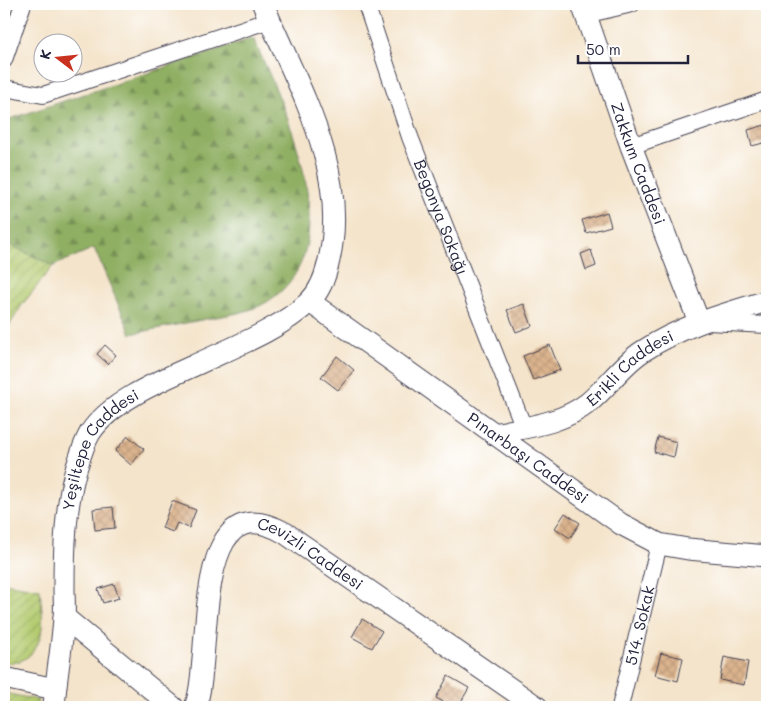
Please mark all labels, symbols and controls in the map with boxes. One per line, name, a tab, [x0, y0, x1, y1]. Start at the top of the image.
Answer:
north arrow	[32, 32, 82, 82]
scale bar	[578, 32, 688, 64]
text: 50 m	[586, 39, 621, 59]
text: K	[35, 47, 55, 61]
street label: Zakkum Caddesi	[607, 99, 671, 227]
street label: Begonya Sokağı	[410, 156, 474, 278]
street label: Erikli Caddesi	[581, 325, 677, 410]
street label: Yeşiltepe Caddesi	[57, 383, 142, 512]
street label: Pınarbaşı Caddesi	[464, 407, 593, 508]
street label: Cevizli Caddesi	[256, 512, 368, 594]
street label: 514. Sokak	[619, 583, 659, 667]

